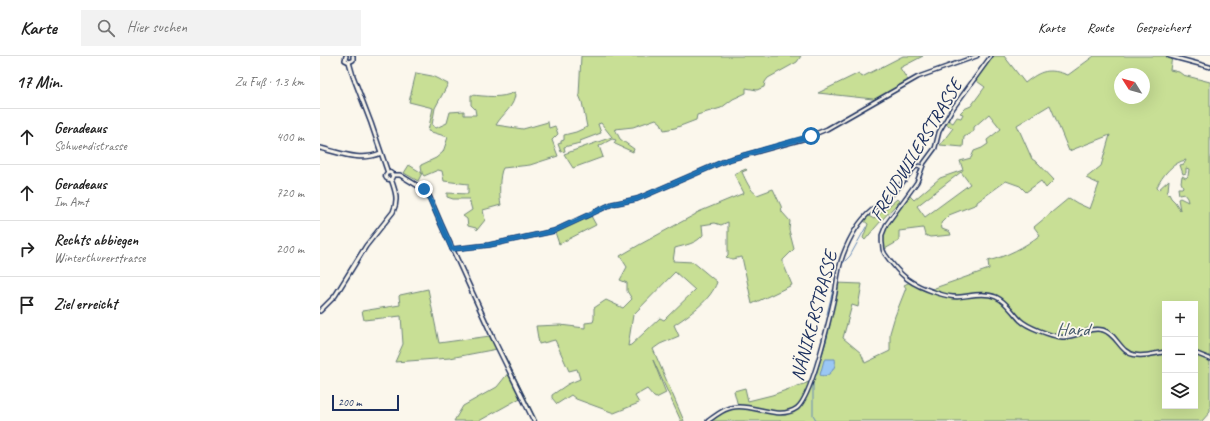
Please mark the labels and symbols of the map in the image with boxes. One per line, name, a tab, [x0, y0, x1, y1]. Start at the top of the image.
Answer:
north arrow	[1114, 68, 1150, 104]
street label: FREUDWILERSTRASSE	[864, 73, 969, 225]
route start	[802, 127, 820, 145]
route end	[415, 180, 433, 198]
street label: NÄNIKERSTRASSE	[785, 245, 844, 384]
park label: Hard	[1056, 317, 1093, 341]
scale bar	[332, 393, 399, 412]

